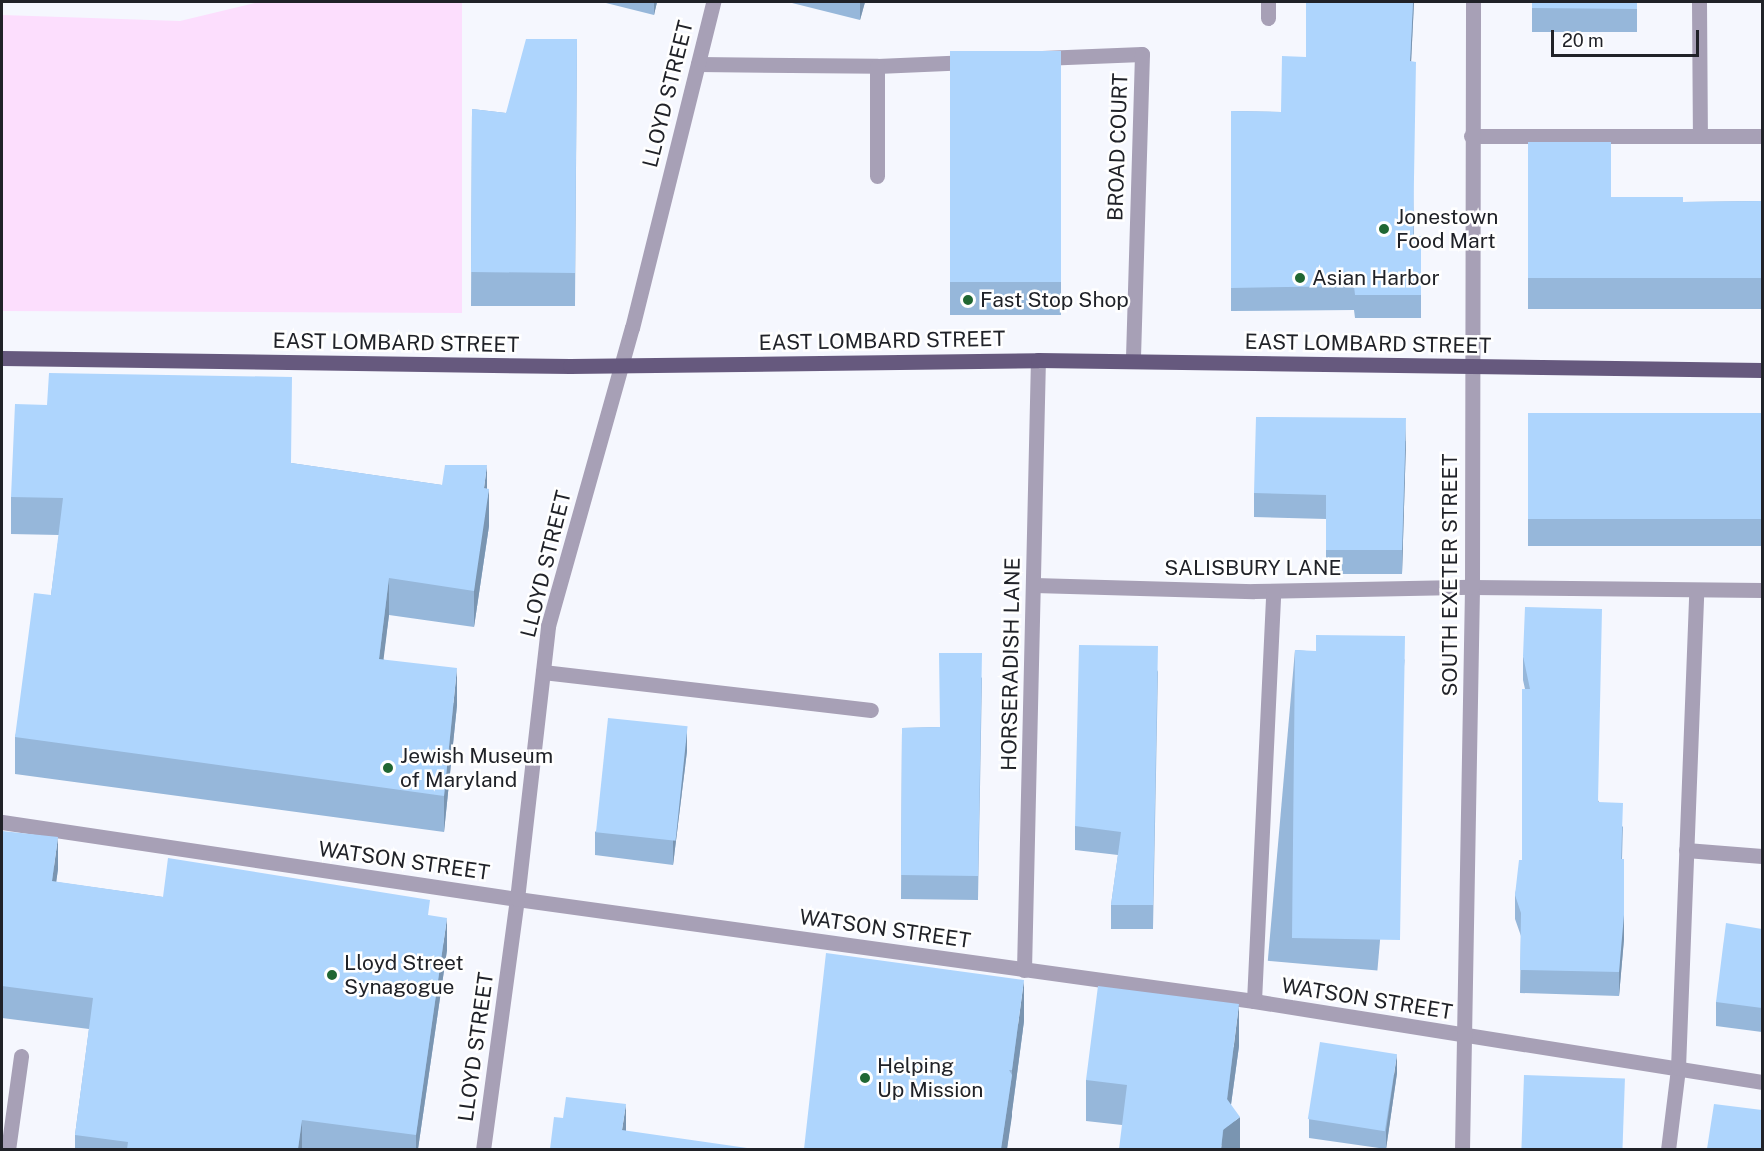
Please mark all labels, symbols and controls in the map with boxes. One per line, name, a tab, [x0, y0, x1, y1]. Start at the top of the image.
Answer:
street label: LLOYD STREET	[638, 18, 698, 170]
scale bar	[1554, 18, 1702, 56]
text: 20 m	[1562, 30, 1604, 51]
street label: BROAD COURT	[1103, 73, 1133, 221]
place label: Jonestown Food Mart	[1396, 204, 1498, 254]
marker: Jonestown Food Mart	[1377, 222, 1391, 236]
place label: Asian Harbor	[1312, 265, 1440, 291]
marker: Asian Harbor	[1293, 271, 1307, 285]
place label: Fast Stop Shop	[980, 287, 1129, 313]
marker: Fast Stop Shop	[961, 293, 975, 307]
street label: EAST LOMBARD STREET	[758, 326, 1006, 356]
street label: EAST LOMBARD STREET	[272, 328, 520, 358]
street label: EAST LOMBARD STREET	[1244, 329, 1492, 359]
street label: SOUTH EXETER STREET	[1437, 454, 1463, 696]
street label: LLOYD STREET	[516, 488, 576, 640]
street label: SALISBURY LANE	[1164, 555, 1342, 581]
street label: HORSERADISH LANE	[997, 557, 1025, 771]
place label: Jewish Museum of Maryland	[400, 743, 553, 793]
marker: Jewish Museum of Maryland	[381, 761, 395, 775]
street label: WATSON STREET	[317, 837, 491, 885]
street label: WATSON STREET	[798, 905, 972, 953]
place label: Lloyd Street Synagogue	[344, 950, 464, 1000]
marker: Lloyd Street Synagogue	[325, 968, 339, 982]
street label: LLOYD STREET	[453, 971, 499, 1123]
street label: WATSON STREET	[1280, 973, 1454, 1025]
place label: Helping Up Mission	[877, 1053, 984, 1103]
marker: Helping Up Mission	[858, 1071, 872, 1085]

